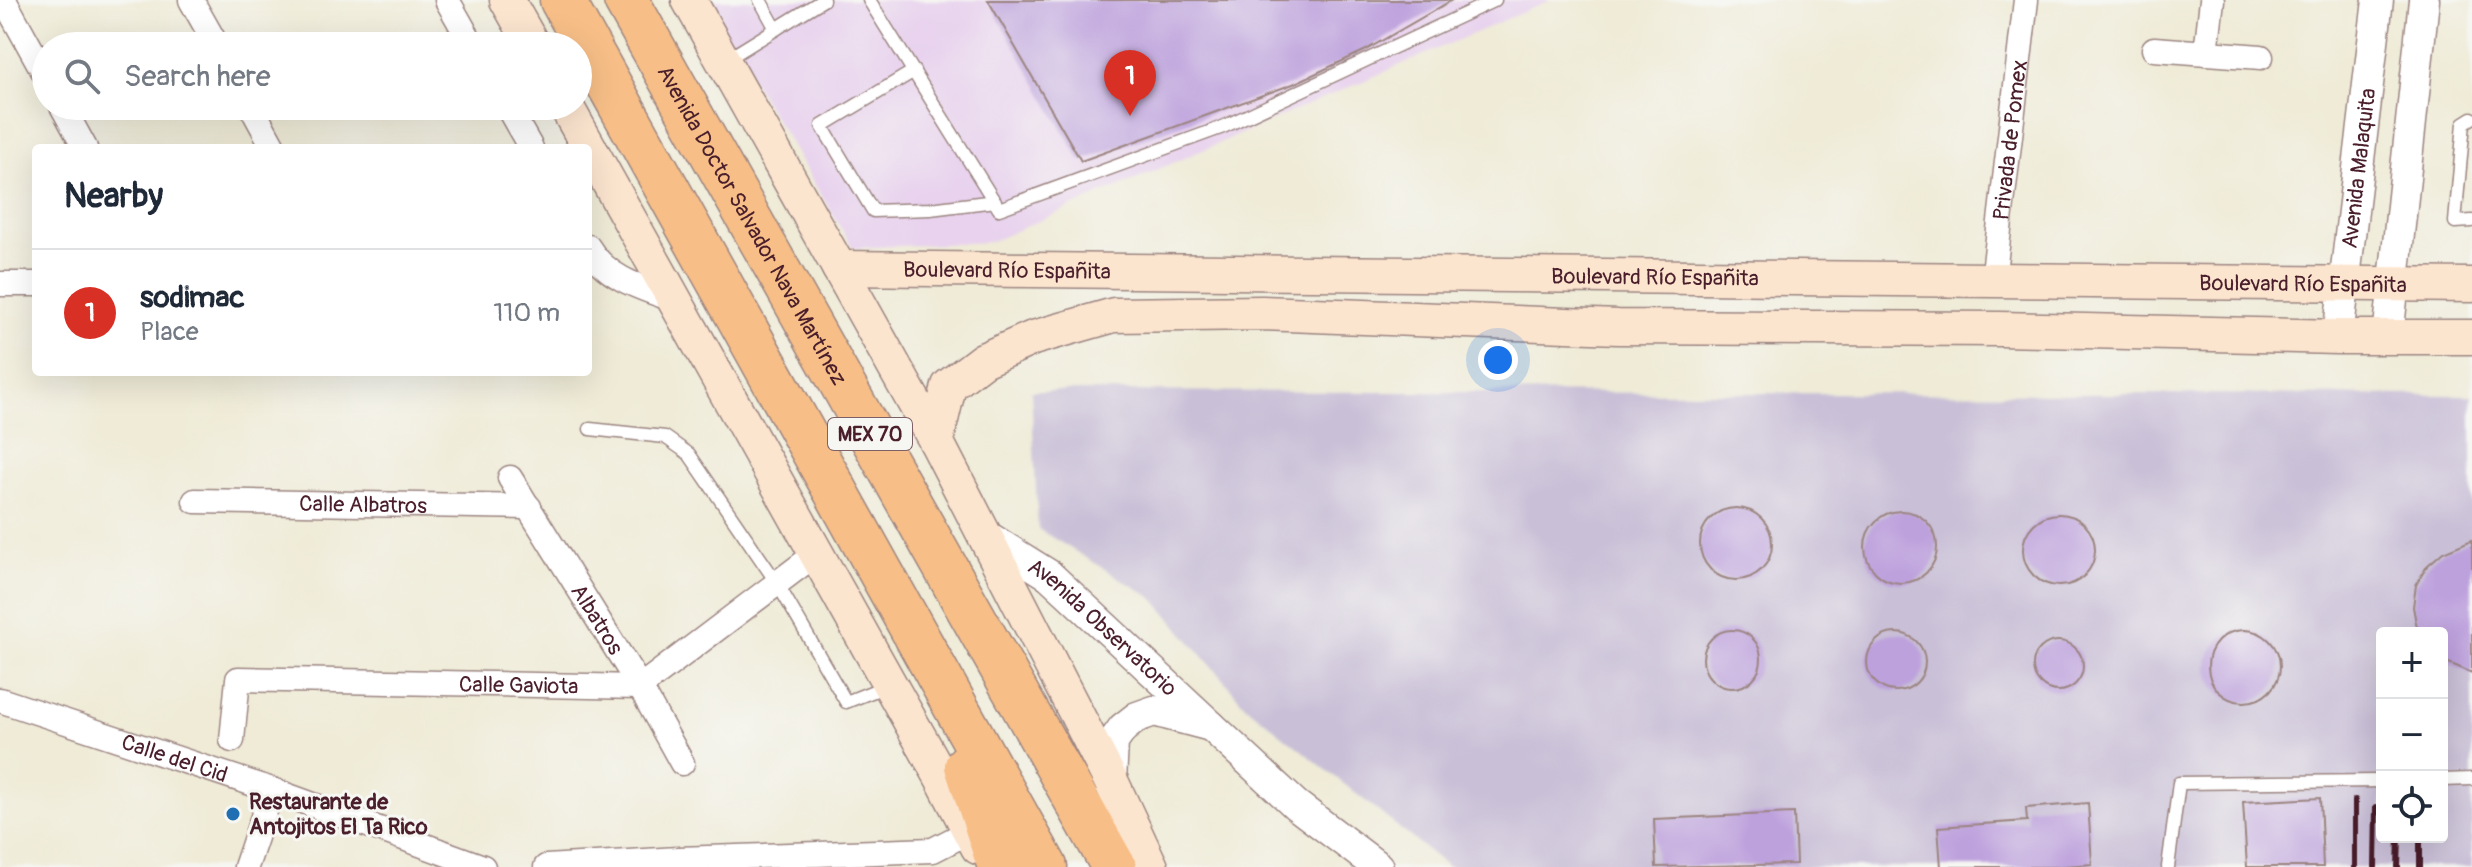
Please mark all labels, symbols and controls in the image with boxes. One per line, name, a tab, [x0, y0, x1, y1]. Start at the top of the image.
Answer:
search box	[32, 32, 592, 120]
pin: 1	[1104, 50, 1156, 116]
icon: search	[60, 54, 104, 98]
text: Search here	[124, 58, 271, 95]
street label: Privada de Pomex	[1987, 58, 2034, 222]
street label: Avenida Doctor Salvador Nava Martínez	[651, 60, 853, 390]
street label: Avenida Malaquita	[2336, 87, 2382, 250]
text: Nearby	[64, 175, 163, 218]
street label: Boulevard Río Españita	[903, 256, 1111, 286]
street label: Boulevard Río Españita	[1551, 262, 1759, 293]
street label: Boulevard Río Españita	[2199, 269, 2407, 299]
text: sodimac	[140, 279, 245, 316]
text: 1	[85, 297, 95, 329]
text: 110 m	[493, 297, 560, 329]
text: Place	[140, 316, 199, 348]
your location	[1478, 340, 1518, 380]
road number: MEX 70	[828, 418, 912, 450]
street label: Calle Albatros	[299, 490, 427, 520]
street label: Avenida Observatorio	[1023, 552, 1183, 703]
street label: Albatros	[564, 579, 629, 660]
map controls	[2376, 627, 2448, 843]
button: +	[2376, 627, 2448, 699]
street label: Calle Gaviota	[459, 670, 579, 701]
button: −	[2376, 699, 2448, 771]
street label: Calle del Cid	[118, 728, 231, 789]
button: locate	[2376, 771, 2448, 843]
place label: Restaurante de Antojitos El Ta Rico	[249, 788, 428, 841]
marker: Restaurante de Antojitos El Ta Rico	[224, 805, 242, 823]

